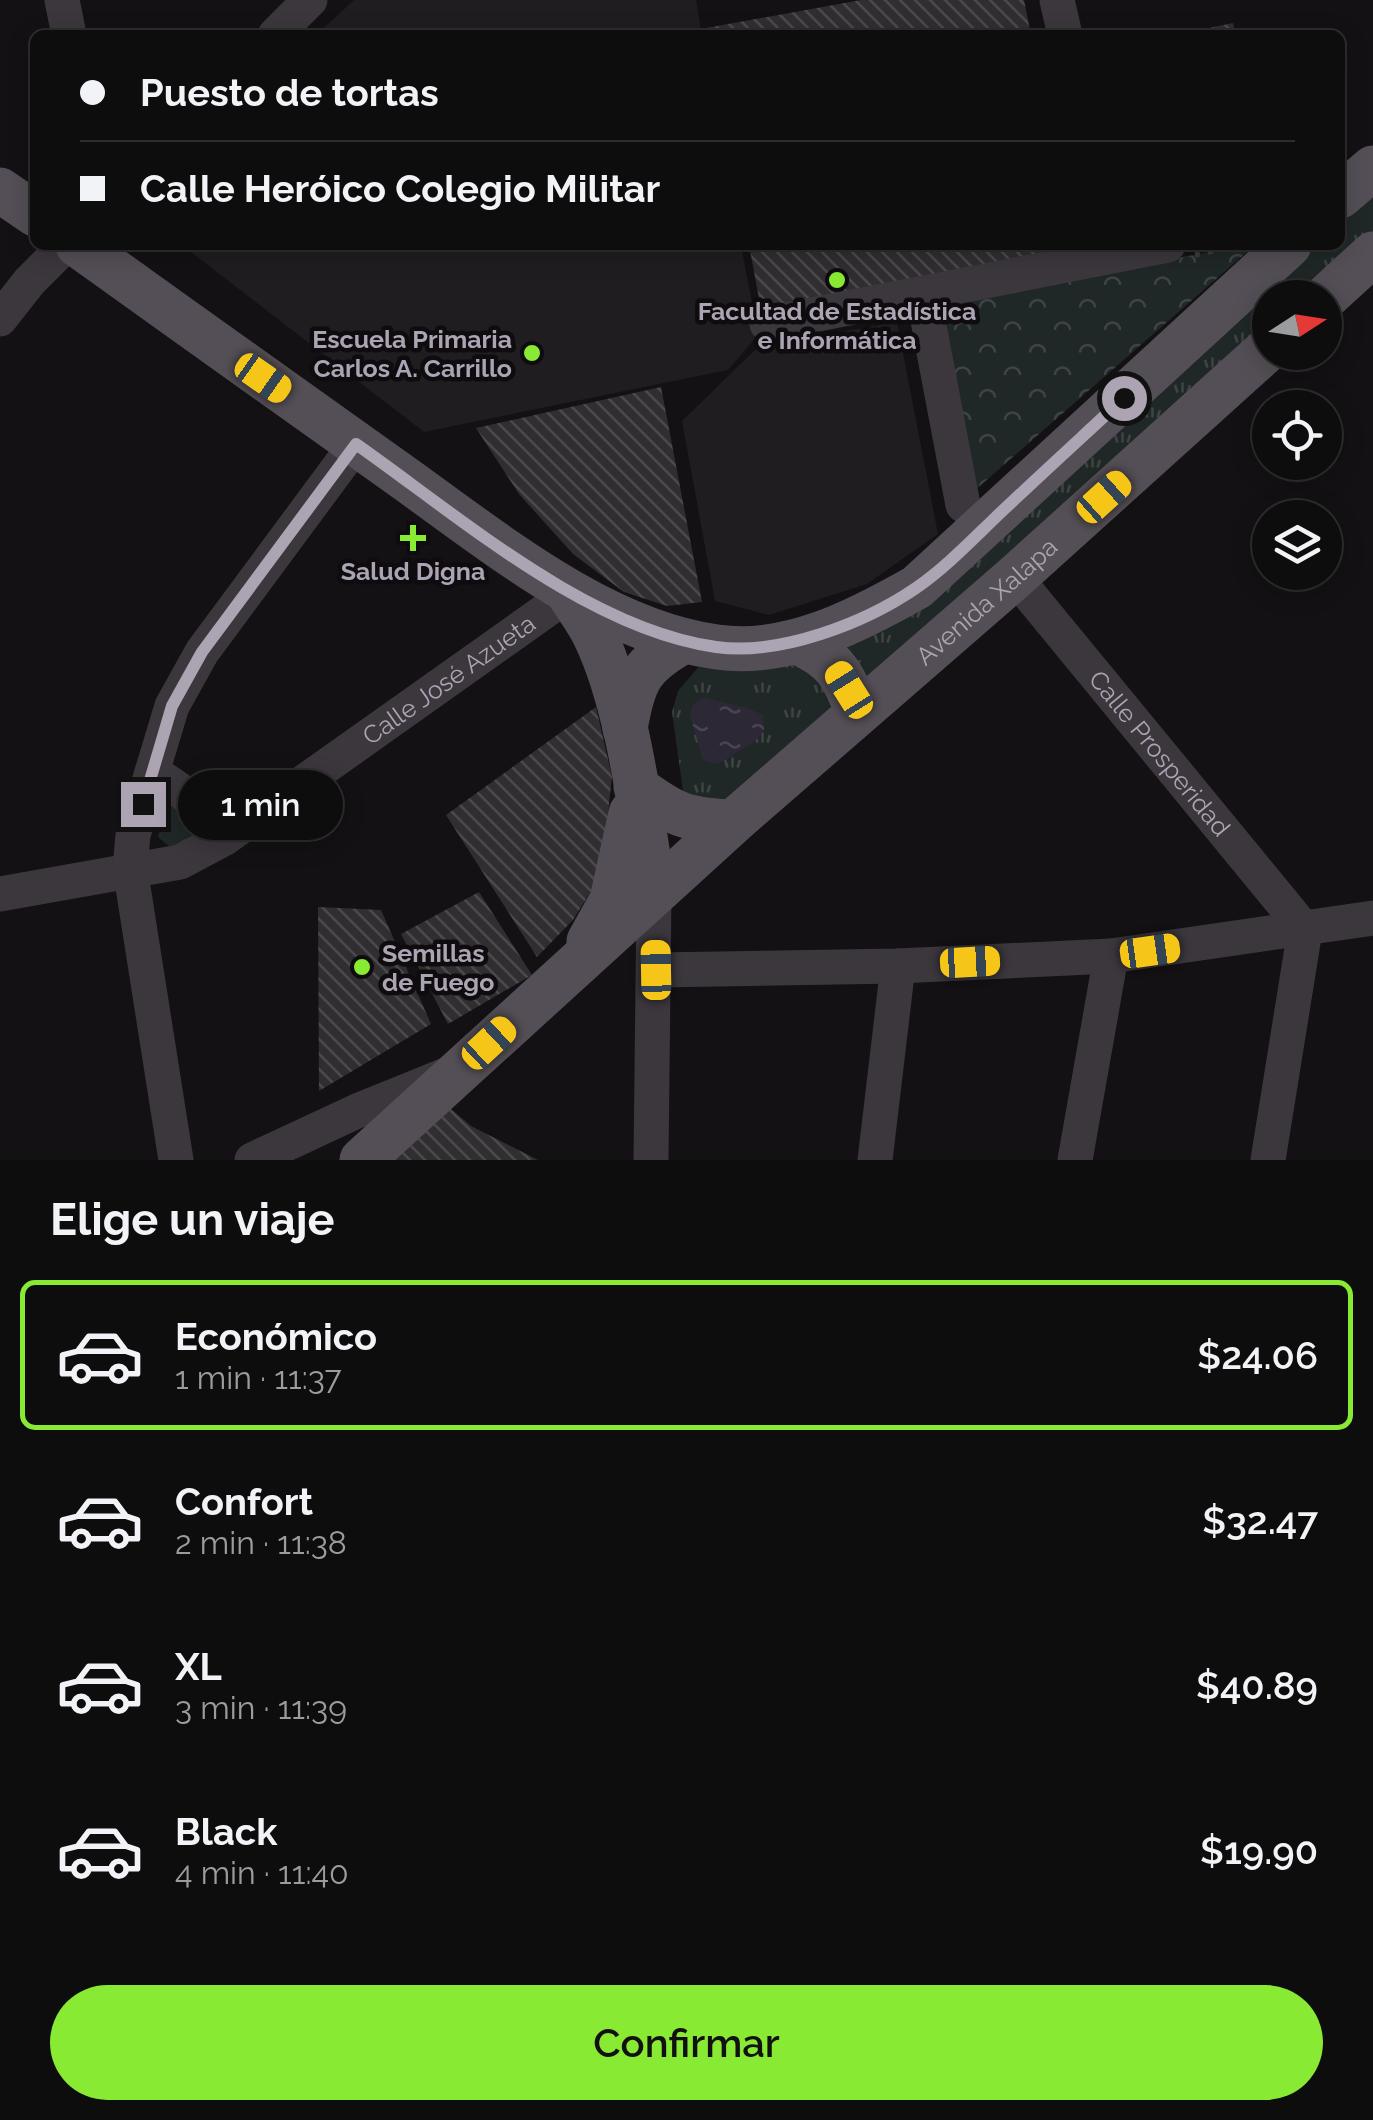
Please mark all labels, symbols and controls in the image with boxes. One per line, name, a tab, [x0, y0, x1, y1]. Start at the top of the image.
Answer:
text: Puesto de tortas	[140, 70, 439, 115]
text: Calle Heróico Colegio Militar	[140, 166, 660, 211]
marker: Facultad de Estadística e Informática	[826, 269, 848, 291]
north arrow	[1252, 280, 1342, 370]
map controls	[1252, 280, 1342, 590]
place label: Facultad de Estadística e Informática	[698, 296, 976, 355]
place label: Escuela Primaria Carlos A. Carrillo	[312, 324, 512, 383]
marker: Escuela Primaria Carlos A. Carrillo	[521, 342, 543, 364]
car	[230, 349, 296, 407]
route start	[1102, 376, 1147, 421]
button: locate	[1252, 390, 1342, 480]
car	[1072, 466, 1136, 528]
button: layers	[1252, 500, 1342, 590]
marker: Salud Digna	[400, 525, 426, 551]
street label: Avenida Xalapa	[910, 531, 1063, 671]
place label: Salud Digna	[341, 556, 485, 586]
street label: Calle José Azueta	[357, 608, 541, 751]
car	[820, 657, 878, 723]
street label: Calle Prosperidad	[1083, 664, 1237, 842]
callout: 1 min	[178, 769, 343, 839]
route end	[121, 782, 166, 827]
text: 1 min	[221, 786, 300, 823]
car	[1118, 932, 1182, 970]
place label: Semillas de Fuego	[382, 938, 494, 997]
car	[640, 940, 672, 1000]
car	[939, 945, 1001, 979]
marker: Semillas de Fuego	[351, 956, 373, 978]
car	[457, 1012, 521, 1074]
text: Elige un viaje	[50, 1193, 334, 1246]
icon: car	[55, 1310, 145, 1400]
text: Económico	[175, 1314, 377, 1359]
text: $24.06	[1197, 1333, 1318, 1378]
text: 1 min · 11:37	[175, 1359, 342, 1396]
icon: car	[55, 1475, 145, 1565]
text: Confort	[175, 1479, 313, 1524]
text: $32.47	[1202, 1498, 1318, 1543]
text: 2 min · 11:38	[175, 1524, 347, 1561]
icon: car	[55, 1640, 145, 1730]
text: XL	[175, 1644, 222, 1689]
text: $40.89	[1196, 1663, 1318, 1708]
text: 3 min · 11:39	[175, 1689, 347, 1726]
icon: car	[55, 1805, 145, 1895]
text: Black	[175, 1809, 277, 1854]
text: $19.90	[1200, 1828, 1318, 1873]
text: 4 min · 11:40	[175, 1854, 349, 1891]
button: Confirmar	[50, 1985, 1323, 2100]

